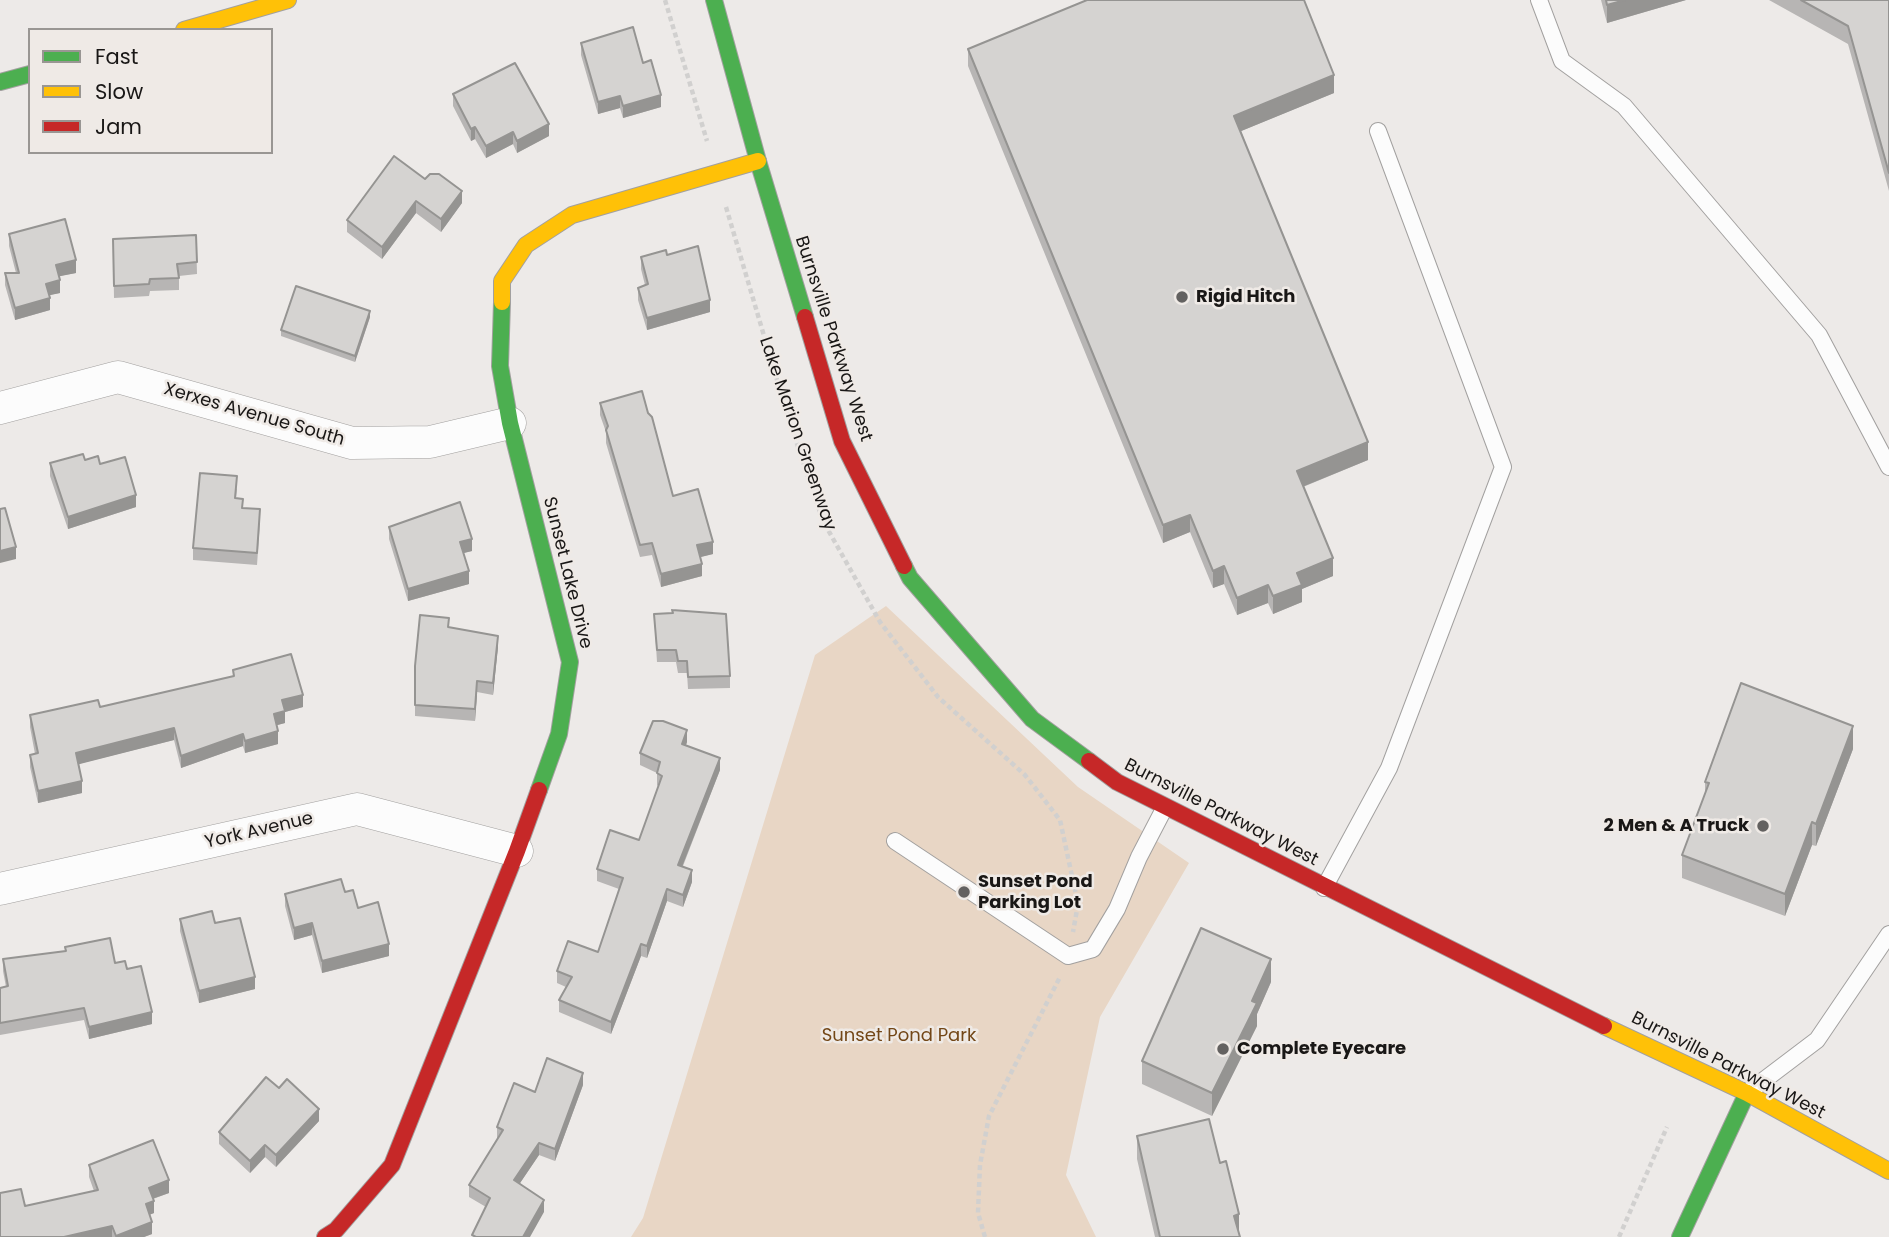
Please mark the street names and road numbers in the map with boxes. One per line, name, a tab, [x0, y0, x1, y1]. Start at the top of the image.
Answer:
street label: Burnsville Parkway West	[790, 234, 876, 444]
street label: Lake Marion Greenway	[754, 334, 840, 534]
street label: Xerxes Avenue South	[161, 379, 347, 451]
street label: Sunset Lake Drive	[538, 495, 596, 651]
street label: Burnsville Parkway West	[1120, 755, 1322, 871]
street label: York Avenue	[203, 808, 315, 854]
street label: Burnsville Parkway West	[1627, 1008, 1829, 1124]

